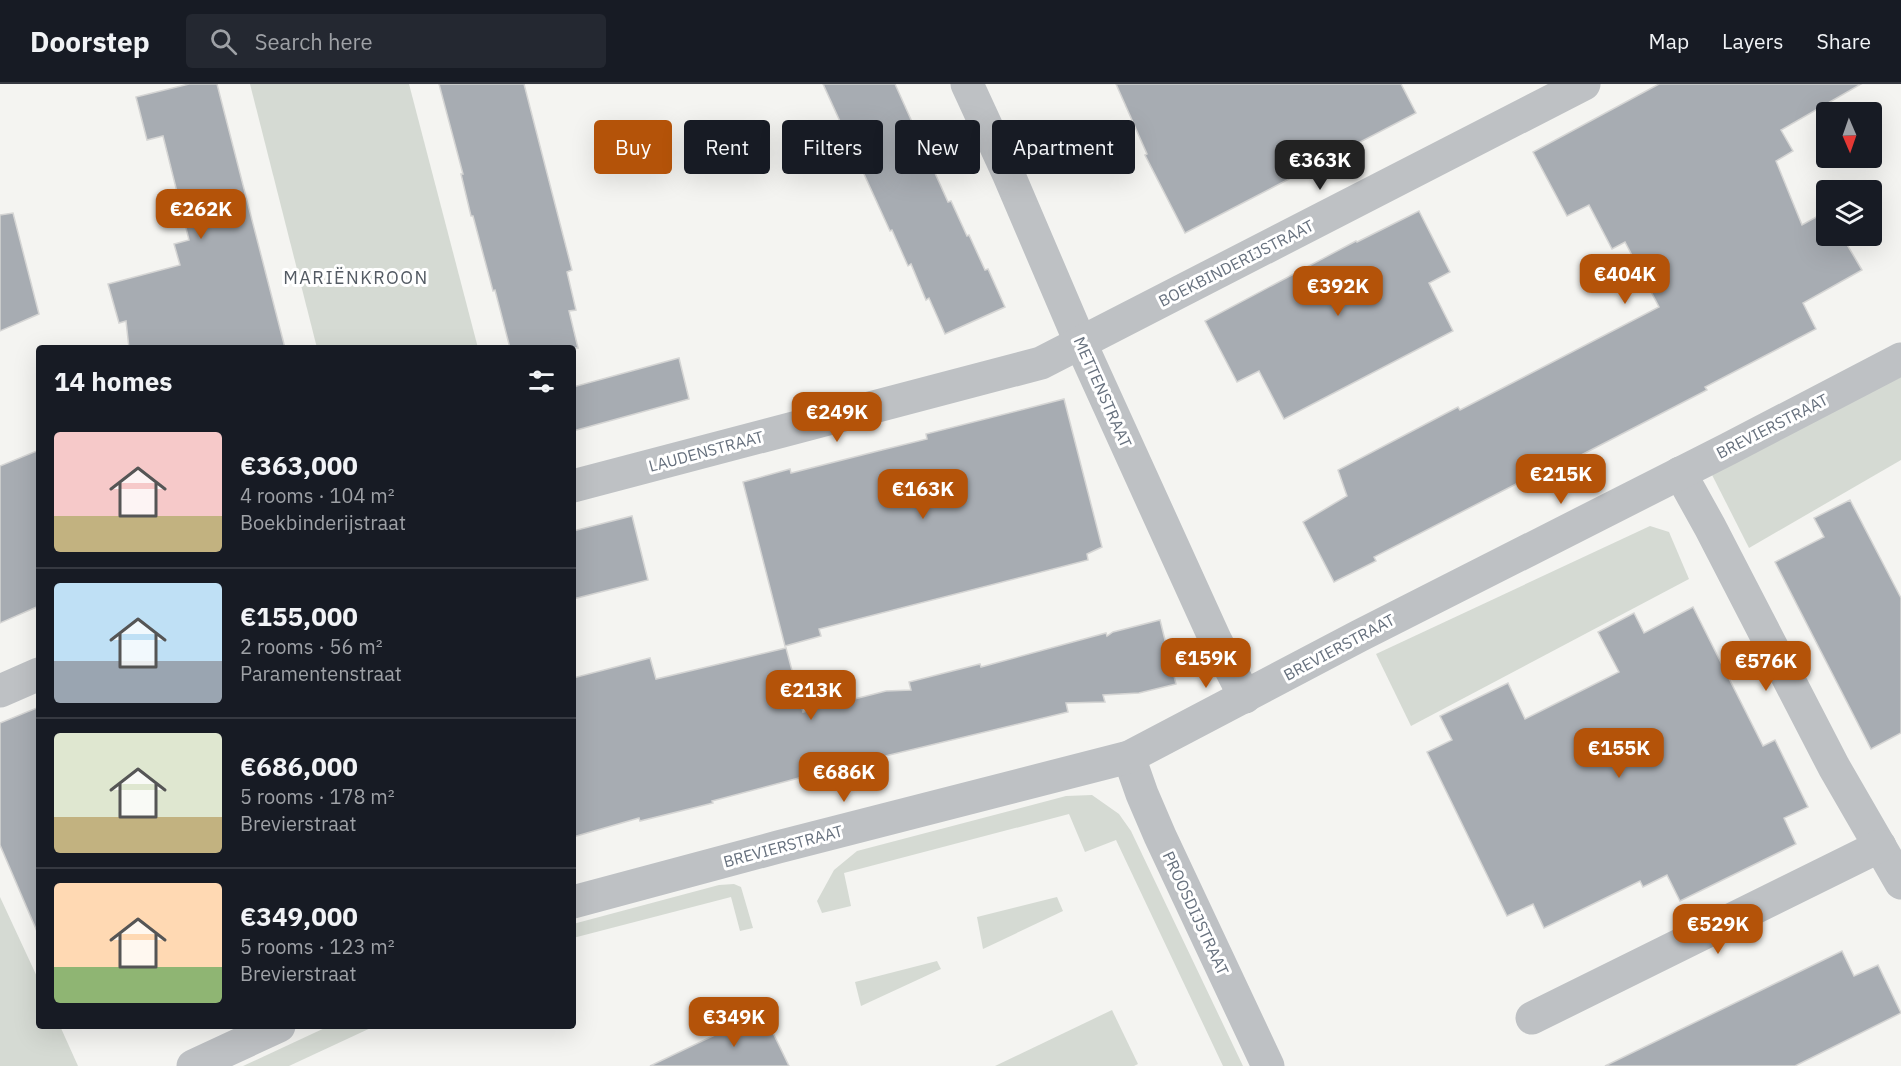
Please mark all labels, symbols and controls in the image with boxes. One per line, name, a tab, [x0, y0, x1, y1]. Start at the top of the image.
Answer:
search box	[186, 14, 606, 68]
text: Doorstep	[30, 23, 150, 60]
icon: search	[207, 25, 240, 58]
text: Search here	[255, 27, 373, 56]
text: Map	[1649, 27, 1689, 55]
text: Layers	[1722, 27, 1784, 55]
text: Share	[1817, 27, 1871, 55]
north arrow	[1816, 102, 1882, 168]
map controls	[1816, 102, 1882, 246]
chip: Buy	[594, 120, 672, 174]
chip: Rent	[684, 120, 770, 174]
chip: Filters	[782, 120, 883, 174]
chip: New	[895, 120, 980, 174]
chip: Apartment	[992, 120, 1135, 174]
pin: €363K	[1278, 140, 1362, 191]
text: €363K	[1289, 146, 1351, 173]
button: layers	[1816, 180, 1882, 246]
pin: €262K	[159, 189, 243, 240]
text: €262K	[170, 195, 232, 222]
street label: BOEKBINDERIJSTRAAT	[1155, 215, 1317, 311]
pin: €404K	[1583, 254, 1667, 305]
text: €404K	[1594, 260, 1656, 287]
district label: MARIËNKROON	[283, 266, 429, 289]
pin: €392K	[1296, 266, 1380, 317]
text: €392K	[1307, 272, 1369, 299]
street label: METTENSTRAAT	[1070, 334, 1136, 450]
text: 14 homes	[54, 364, 172, 398]
icon: filters	[525, 365, 558, 398]
street label: BREVIERSTRAAT	[1713, 389, 1831, 463]
pin: €249K	[795, 392, 879, 443]
text: €249K	[806, 398, 868, 425]
street label: LAUDENSTRAAT	[646, 426, 766, 476]
text: €363,000	[240, 448, 358, 482]
pin: €215K	[1519, 454, 1603, 505]
icon: home	[102, 456, 174, 528]
text: €215K	[1530, 460, 1592, 487]
pin: €163K	[881, 469, 965, 520]
text: €163K	[892, 475, 954, 502]
text: 4 rooms · 104 m²	[240, 482, 395, 509]
text: Boekbinderijstraat	[240, 509, 406, 536]
text: €155,000	[240, 599, 358, 633]
icon: home	[102, 607, 174, 679]
street label: BREVIERSTRAAT	[1280, 609, 1398, 685]
text: 2 rooms · 56 m²	[240, 633, 383, 660]
pin: €159K	[1164, 638, 1248, 689]
pin: €576K	[1724, 641, 1808, 692]
text: €159K	[1175, 644, 1237, 671]
text: €576K	[1735, 647, 1797, 674]
text: Paramentenstraat	[240, 660, 402, 687]
pin: €213K	[769, 670, 853, 721]
text: €213K	[780, 676, 842, 703]
pin: €155K	[1577, 728, 1661, 779]
text: €155K	[1588, 734, 1650, 761]
text: €686,000	[240, 749, 358, 783]
pin: €686K	[802, 752, 886, 803]
icon: home	[102, 757, 174, 829]
text: €686K	[813, 758, 875, 785]
text: 5 rooms · 178 m²	[240, 783, 395, 810]
text: Brevierstraat	[240, 810, 357, 837]
street label: BREVIERSTRAAT	[721, 820, 845, 872]
street label: PROOSDIJSTRAAT	[1159, 848, 1233, 978]
text: €349,000	[240, 899, 358, 933]
pin: €529K	[1676, 904, 1760, 955]
icon: home	[102, 907, 174, 979]
text: €529K	[1687, 910, 1749, 937]
text: 5 rooms · 123 m²	[240, 933, 395, 960]
text: Brevierstraat	[240, 960, 357, 987]
pin: €349K	[692, 997, 776, 1048]
text: €349K	[703, 1003, 765, 1030]

